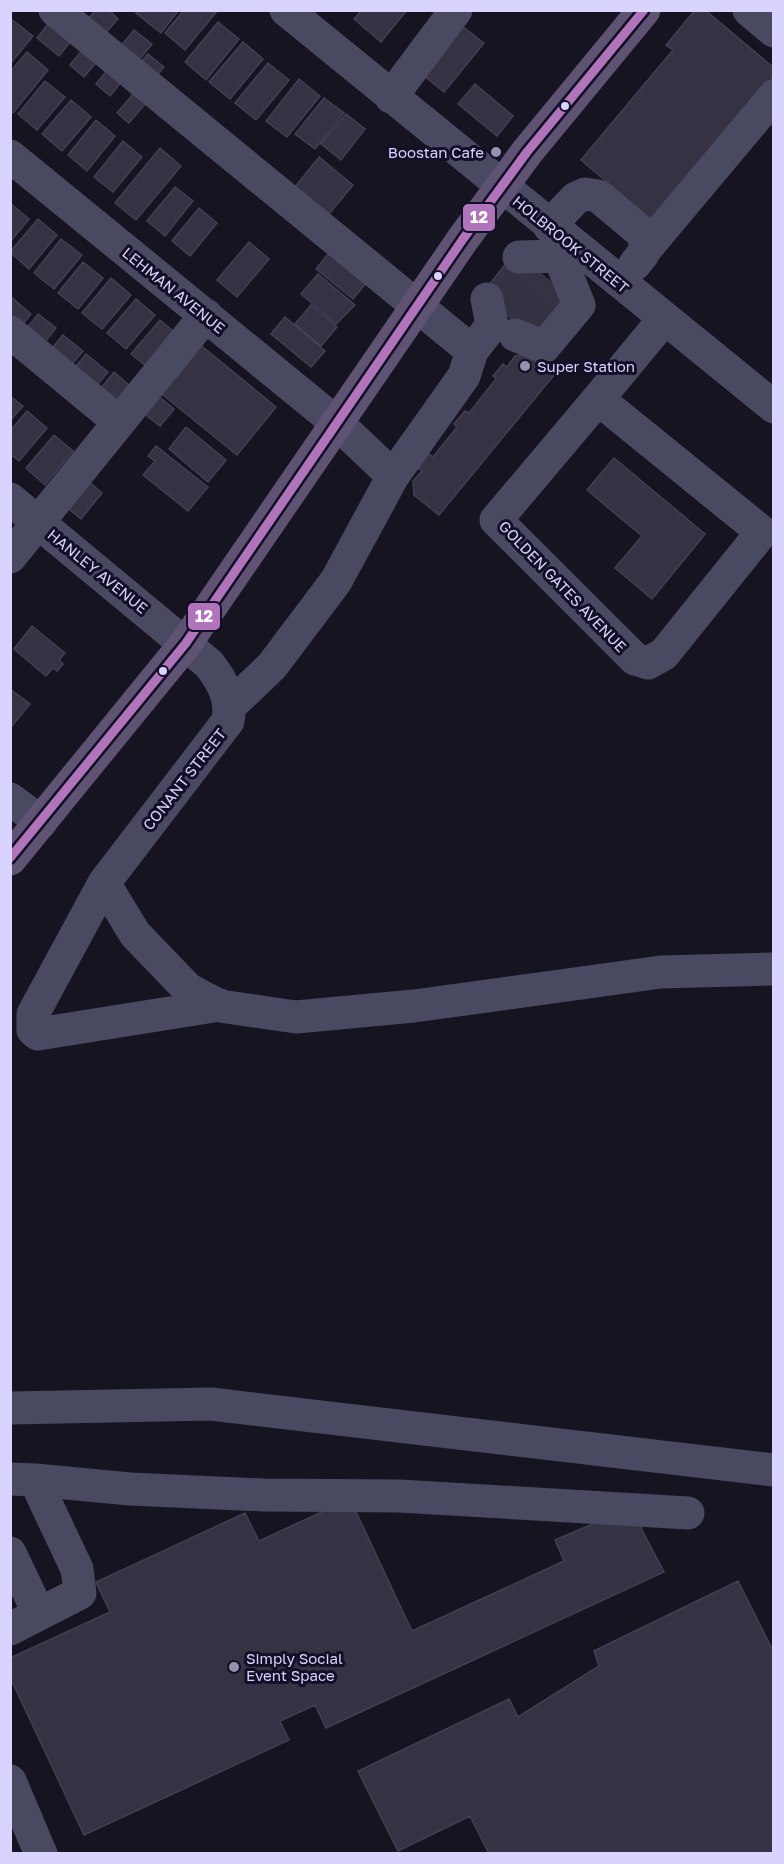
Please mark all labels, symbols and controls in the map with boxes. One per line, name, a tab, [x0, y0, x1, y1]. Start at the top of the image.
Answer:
unlabelled marker	[559, 100, 571, 112]
place label: Boostan Cafe	[388, 143, 484, 161]
marker: Boostan Cafe	[489, 145, 503, 159]
street label: HOLBROOK STREET	[509, 192, 633, 296]
line badge: 12	[462, 203, 496, 232]
text: 12	[470, 207, 488, 227]
street label: LEHMAN AVENUE	[119, 243, 229, 337]
unlabelled marker	[432, 270, 444, 282]
place label: Super Station	[537, 357, 635, 375]
marker: Super Station	[518, 359, 532, 373]
street label: GOLDEN GATES AVENUE	[496, 517, 630, 655]
street label: HANLEY AVENUE	[44, 525, 152, 617]
line badge: 12	[187, 602, 221, 631]
text: 12	[195, 606, 213, 626]
unlabelled marker	[157, 665, 169, 677]
street label: CONANT STREET	[139, 725, 229, 833]
place label: Simply Social Event Space	[246, 1649, 343, 1684]
marker: Simply Social Event Space	[227, 1660, 241, 1674]

